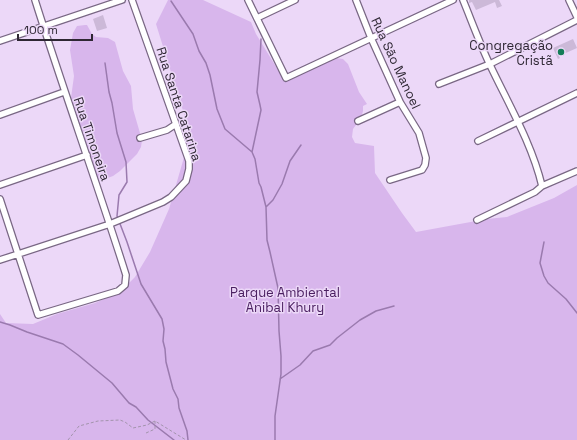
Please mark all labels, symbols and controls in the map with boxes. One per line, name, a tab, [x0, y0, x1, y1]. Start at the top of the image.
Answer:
street label: Rua São Manoel	[367, 14, 425, 112]
scale bar	[18, 16, 92, 42]
text: 100 m	[24, 22, 58, 38]
place label: Congregação Cristã	[469, 37, 554, 69]
street label: Rua Santa Catarina	[152, 45, 206, 164]
marker: Congregação Cristã	[556, 47, 566, 57]
street label: Rua Timoneira	[70, 95, 114, 184]
park label: Parque Ambiental Anibal Khury	[230, 284, 340, 316]

